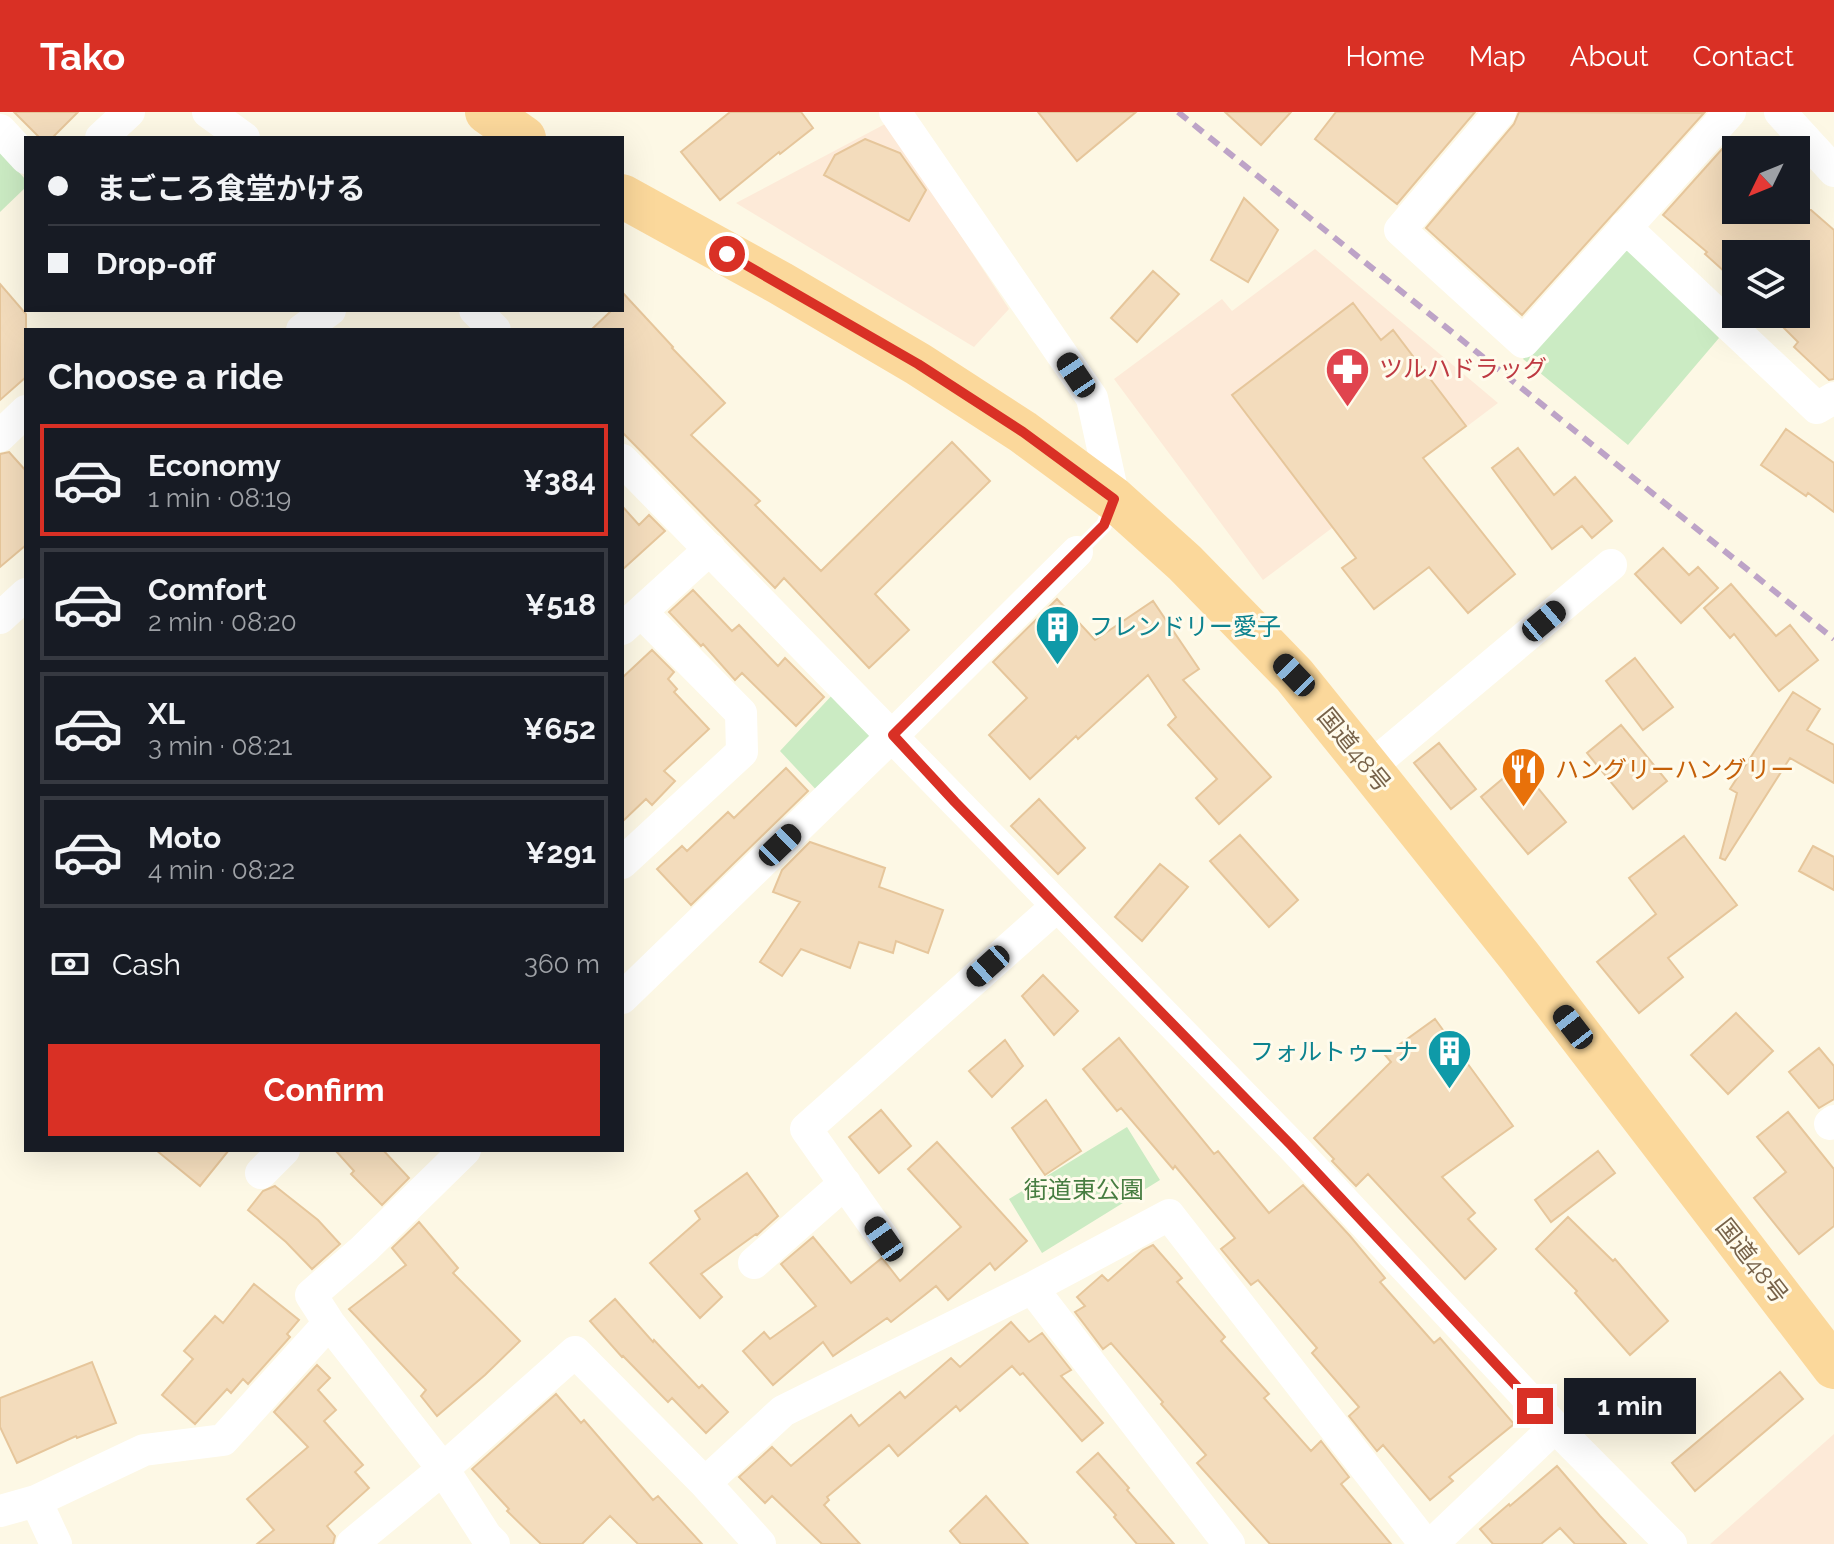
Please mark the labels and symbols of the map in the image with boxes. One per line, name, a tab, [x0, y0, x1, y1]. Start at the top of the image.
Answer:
north arrow	[1722, 136, 1810, 224]
route start	[709, 236, 745, 272]
pharmacy icon: ツルハドラッグ	[1324, 345, 1372, 408]
car	[1053, 348, 1099, 402]
place label: ツルハドラッグ	[1379, 354, 1547, 383]
car	[1518, 596, 1570, 646]
building icon: フレンドリー愛子	[1034, 603, 1082, 666]
place label: フレンドリー愛子	[1089, 612, 1281, 641]
car	[1269, 649, 1319, 701]
street label: 国道48号	[1312, 702, 1397, 797]
restaurant icon: ハングリーハングリー	[1500, 746, 1548, 809]
place label: ハングリーハングリー	[1555, 755, 1795, 784]
car	[754, 820, 806, 870]
car	[962, 941, 1014, 991]
car	[1549, 1001, 1597, 1053]
building icon: フォルトゥーナ	[1425, 1028, 1473, 1091]
place label: フォルトゥーナ	[1250, 1037, 1418, 1066]
park label: 街道東公園	[1024, 1175, 1144, 1204]
car	[860, 1212, 908, 1266]
street label: 国道48号	[1710, 1213, 1794, 1309]
callout: 1 min	[1563, 1378, 1695, 1434]
route end	[1517, 1388, 1553, 1424]

